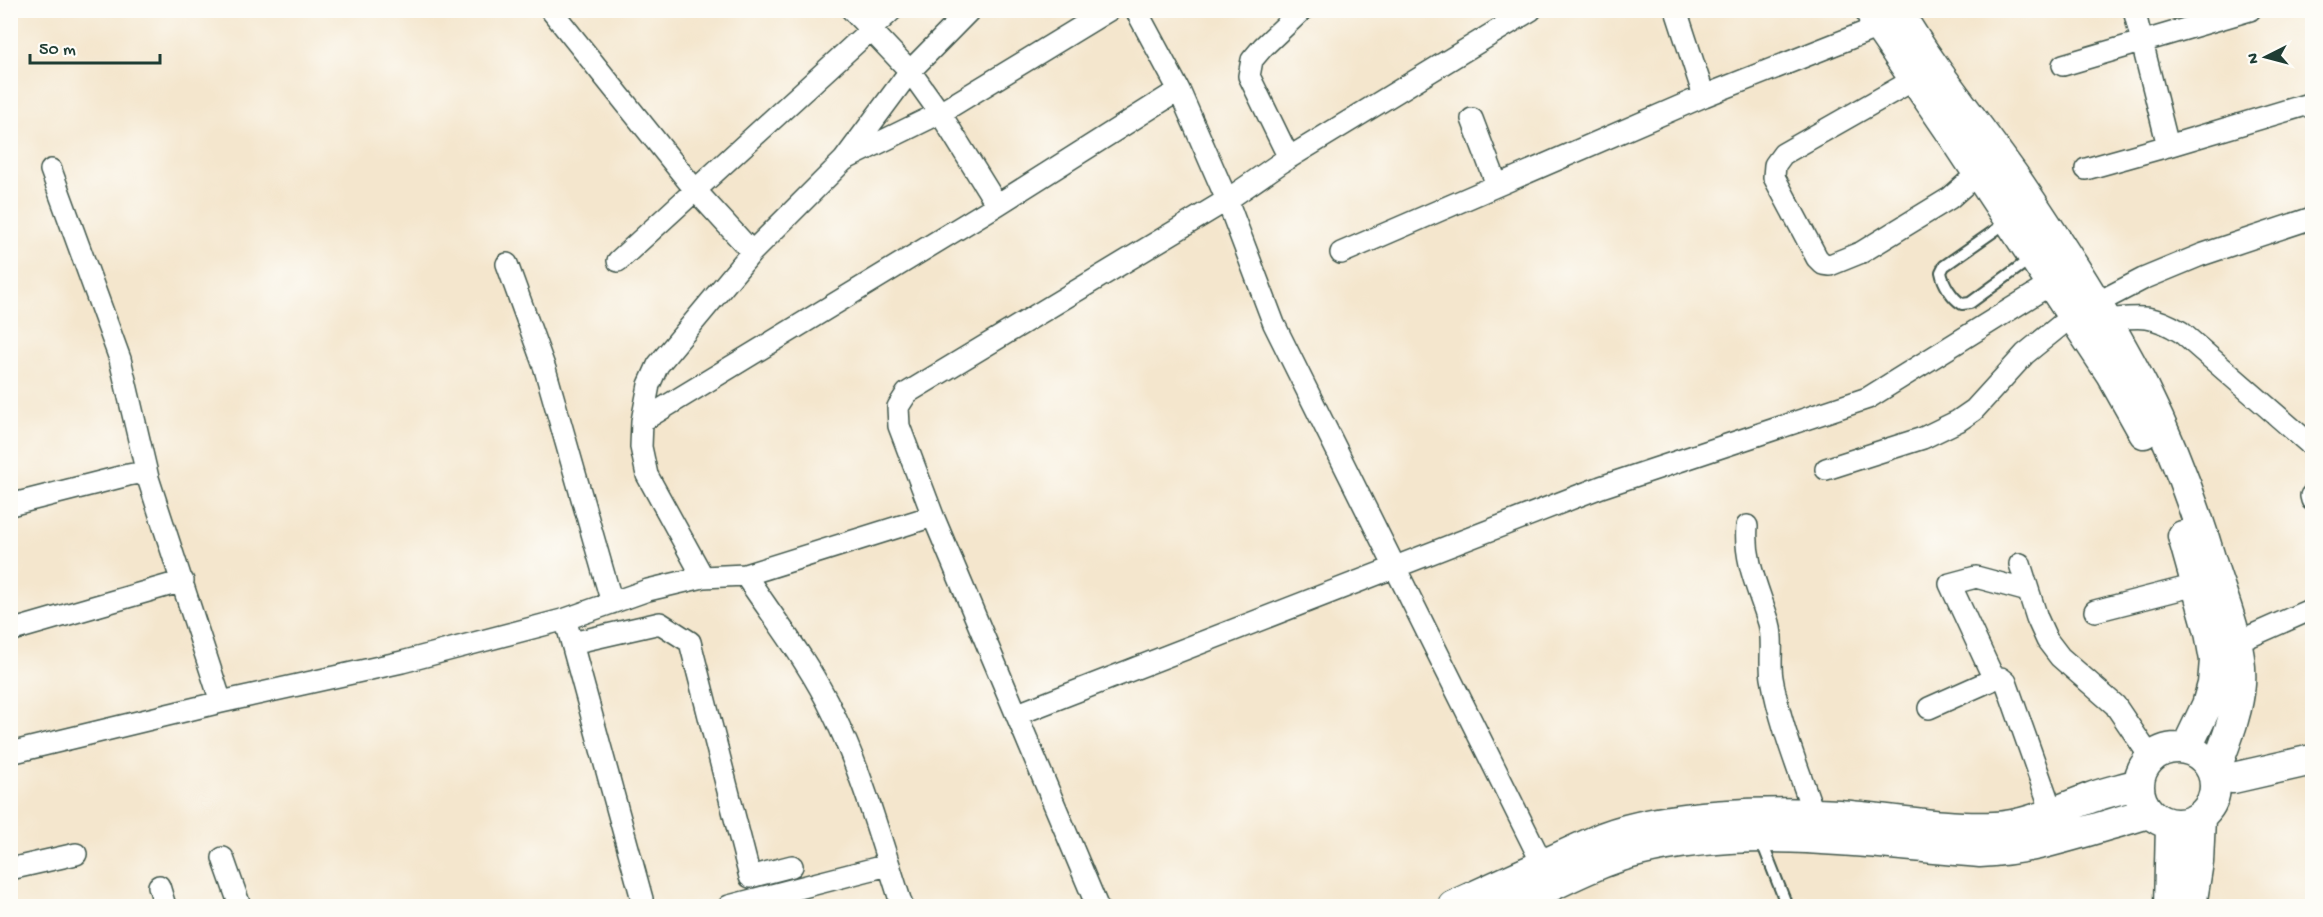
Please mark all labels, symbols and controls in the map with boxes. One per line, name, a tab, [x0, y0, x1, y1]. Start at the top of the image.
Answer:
scale bar	[30, 27, 160, 65]
north arrow	[2236, 27, 2296, 87]
text: 50 m	[39, 40, 76, 61]
text: N	[2245, 51, 2265, 64]

